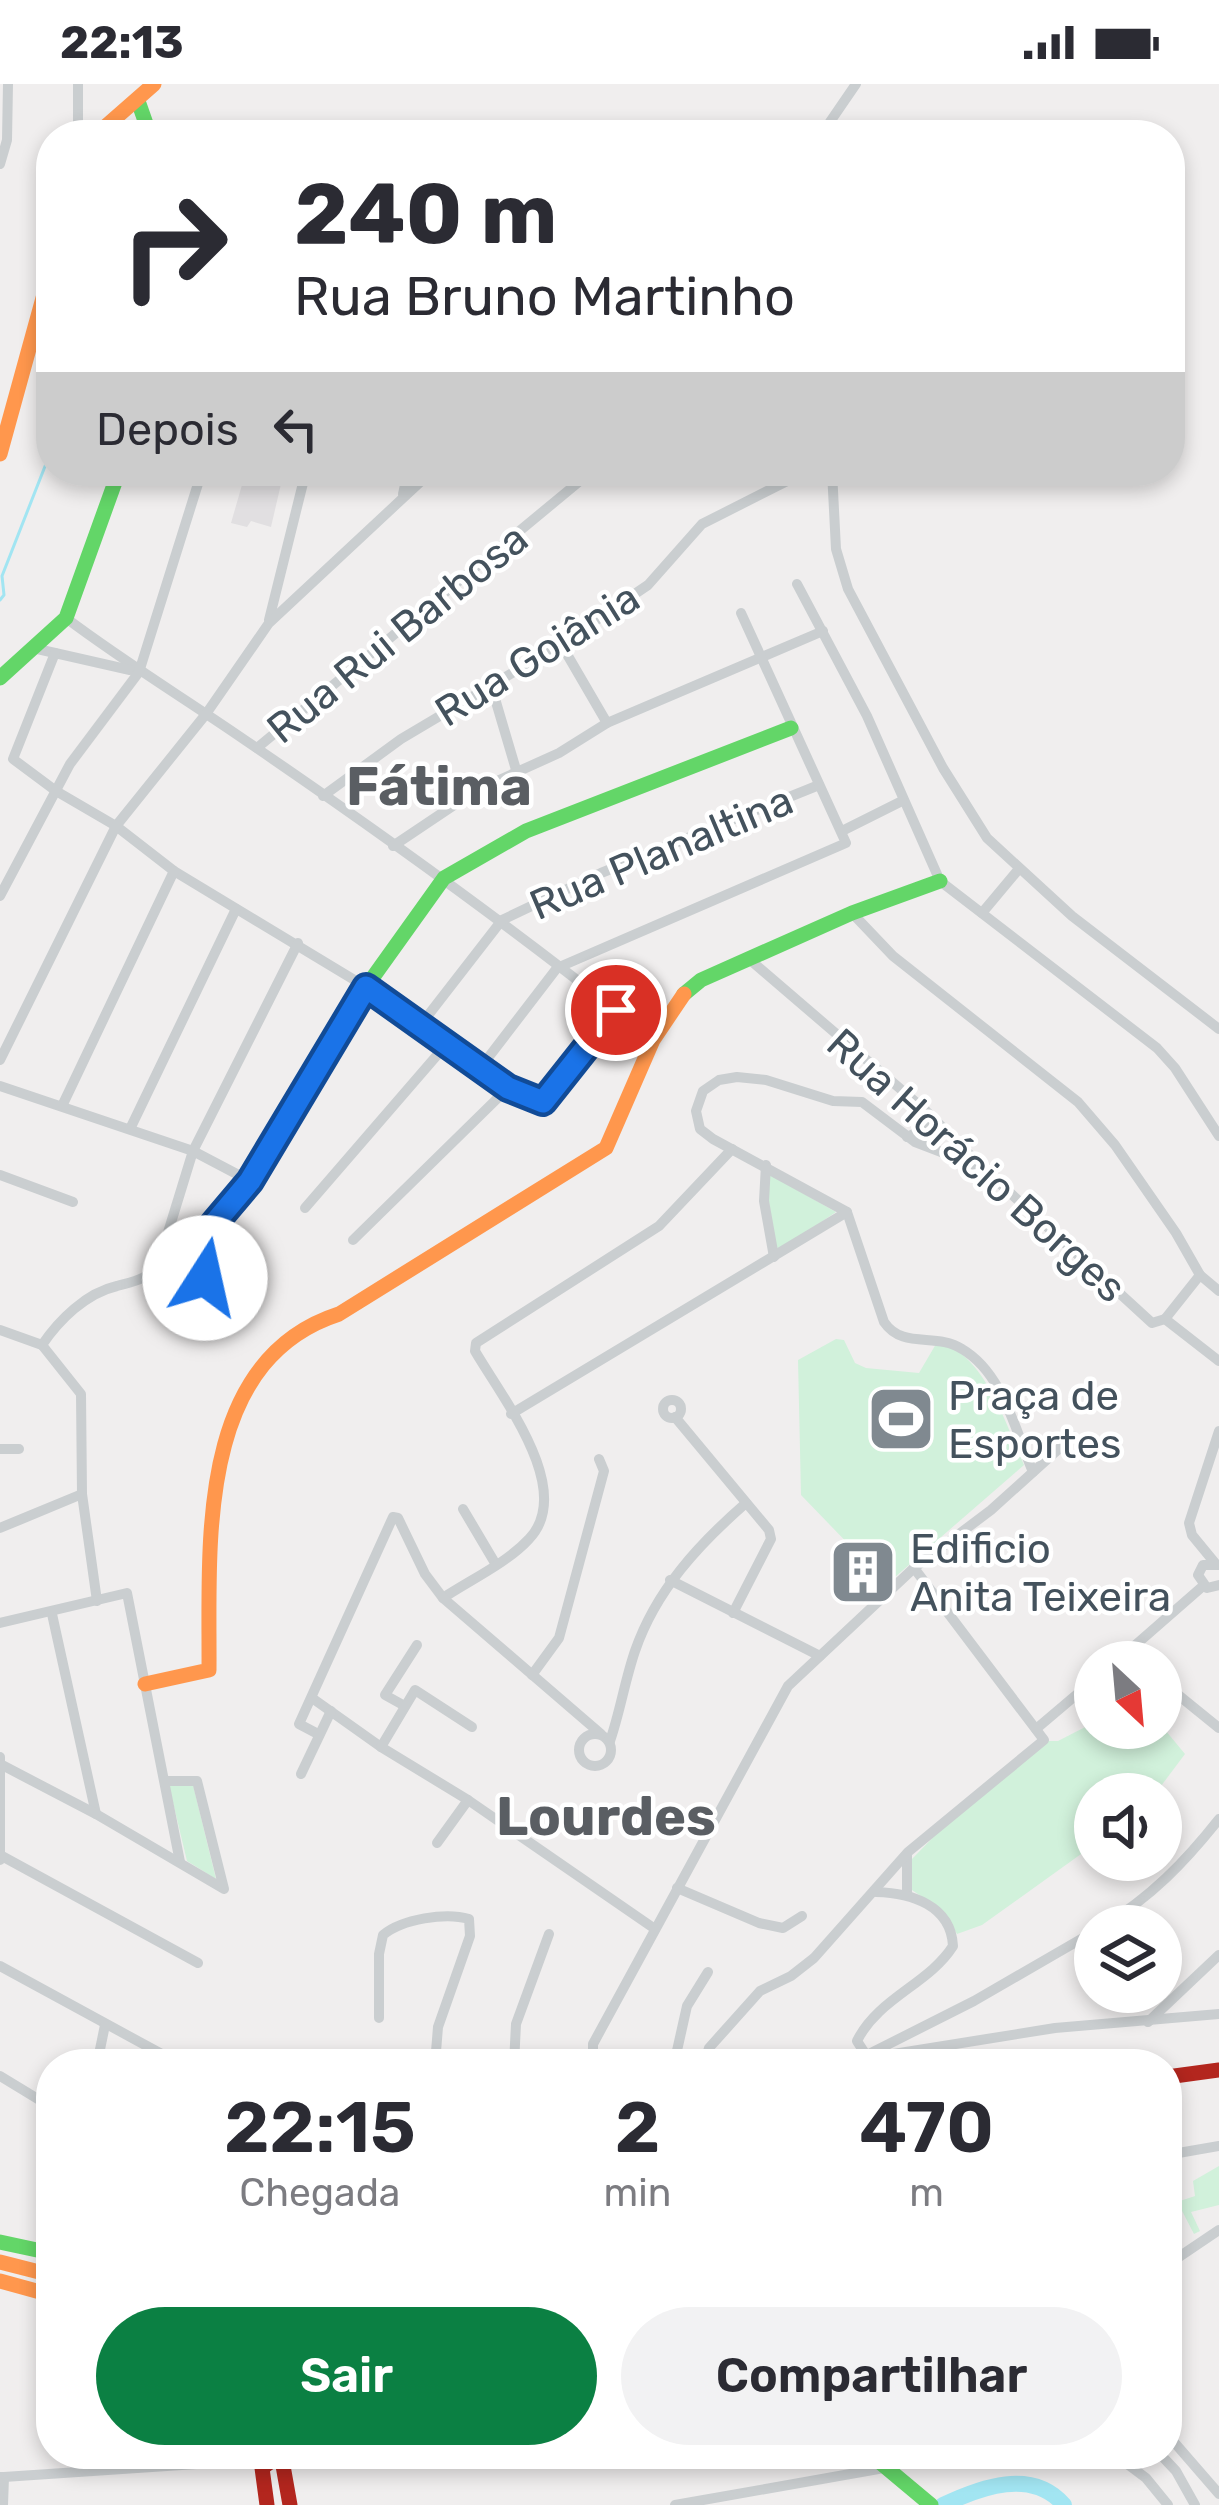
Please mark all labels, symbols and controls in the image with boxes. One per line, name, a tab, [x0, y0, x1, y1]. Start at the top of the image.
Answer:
text: 22:13	[60, 16, 184, 69]
text: 240 m	[294, 164, 558, 264]
icon: right	[96, 168, 252, 324]
text: Rua Bruno Martinho	[294, 265, 795, 329]
icon: left	[263, 396, 329, 462]
text: Depois	[96, 403, 239, 456]
street label: Rua Rui Barbosa	[257, 514, 538, 754]
street label: Rua Goiânia	[426, 572, 649, 737]
district label: Fátima	[346, 755, 532, 819]
street label: Rua Planaltina	[522, 775, 800, 931]
pin	[565, 959, 667, 1061]
icon: arrive	[583, 977, 649, 1043]
street label: Rua Horácio Borges	[817, 1018, 1136, 1313]
position arrow	[142, 1215, 268, 1341]
place label: Praça de Esportes	[948, 1371, 1121, 1469]
sports icon: Praça de Esportes	[866, 1384, 936, 1454]
place label: Edificio Anita Teixeira	[910, 1524, 1171, 1622]
building icon: Edificio Anita Teixeira	[828, 1537, 898, 1607]
north arrow	[1074, 1641, 1182, 1749]
map controls	[1074, 1641, 1182, 2013]
button: sound	[1074, 1773, 1182, 1881]
district label: Lourdes	[496, 1785, 716, 1849]
button: layers	[1074, 1905, 1182, 2013]
text: 22:15	[224, 2085, 416, 2170]
text: 2	[615, 2085, 660, 2170]
text: 470	[859, 2085, 994, 2170]
text: Chegada	[239, 2170, 400, 2216]
text: min	[604, 2170, 671, 2216]
text: m	[909, 2170, 944, 2216]
button: Sair	[96, 2307, 597, 2445]
button: Compartilhar	[621, 2307, 1122, 2445]

